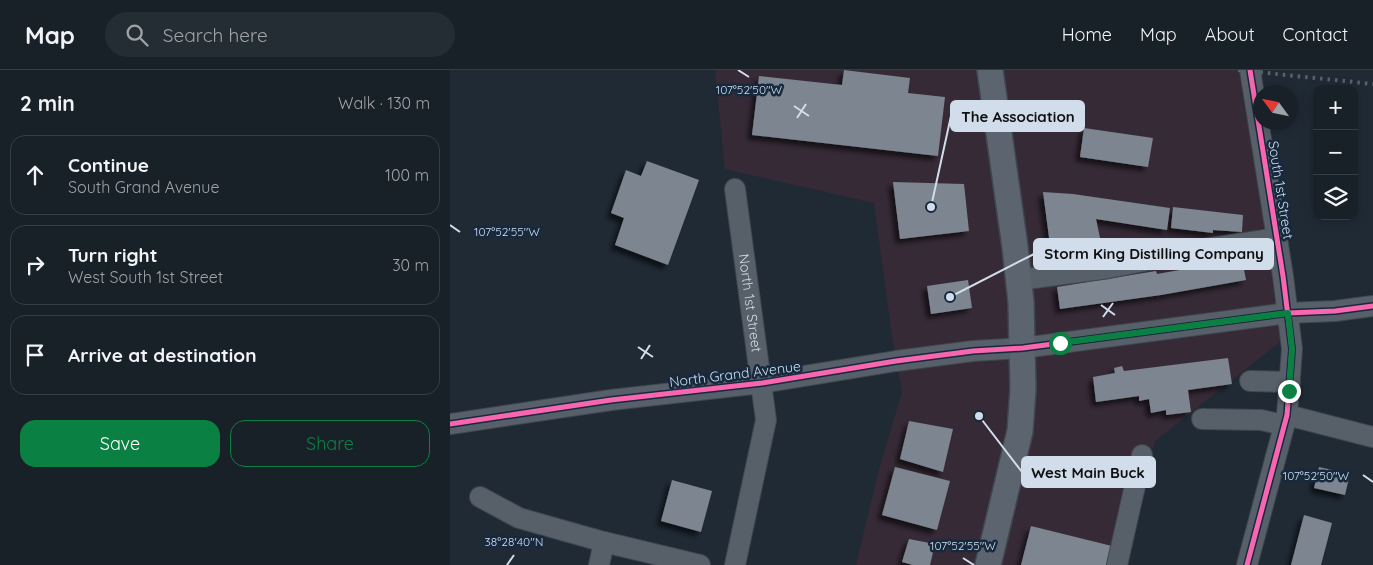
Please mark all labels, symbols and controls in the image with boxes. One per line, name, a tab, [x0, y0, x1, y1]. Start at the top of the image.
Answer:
search box	[105, 12, 455, 57]
text: Map	[25, 20, 75, 50]
icon: search	[123, 21, 151, 49]
text: Search here	[163, 23, 268, 47]
text: Home	[1062, 23, 1112, 46]
text: Map	[1140, 23, 1177, 46]
text: About	[1205, 23, 1255, 46]
text: Contact	[1283, 23, 1348, 46]
text: 107°52'50"W	[716, 82, 783, 97]
north arrow	[1253, 85, 1298, 130]
map controls	[1313, 85, 1358, 220]
button: +	[1313, 85, 1358, 130]
text: 2 min	[20, 90, 75, 116]
text: Walk · 130 m	[338, 93, 430, 113]
callout: The Association	[951, 101, 1084, 131]
text: The Association	[961, 107, 1075, 126]
button: −	[1313, 130, 1358, 175]
street label: South 1st Street	[1264, 140, 1298, 241]
text: Continue	[68, 153, 149, 177]
icon: ahead	[21, 161, 49, 189]
text: 100 m	[385, 165, 429, 185]
button: layers	[1313, 175, 1358, 220]
text: South Grand Avenue	[68, 177, 219, 197]
text: 107°52'55"W	[474, 224, 540, 239]
callout: Storm King Distilling Company	[1034, 239, 1273, 269]
text: Turn right	[68, 243, 157, 267]
text: Storm King Distilling Company	[1044, 244, 1264, 263]
icon: right	[21, 251, 49, 279]
street label: North 1st Street	[735, 253, 766, 354]
text: 30 m	[392, 255, 429, 275]
text: West South 1st Street	[68, 267, 223, 287]
route start	[1049, 332, 1072, 355]
icon: arrive	[21, 341, 49, 369]
text: Arrive at destination	[68, 343, 257, 367]
street label: North Grand Avenue	[668, 357, 802, 391]
route end	[1278, 380, 1301, 403]
button: Save	[20, 420, 220, 467]
button: Share	[230, 420, 430, 467]
callout: West Main Buck	[1022, 457, 1155, 487]
text: West Main Buck	[1031, 463, 1145, 482]
text: 107°52'50"W	[1283, 468, 1350, 483]
text: 38°28'40"N	[485, 534, 544, 549]
text: 107°52'55"W	[930, 538, 996, 553]

